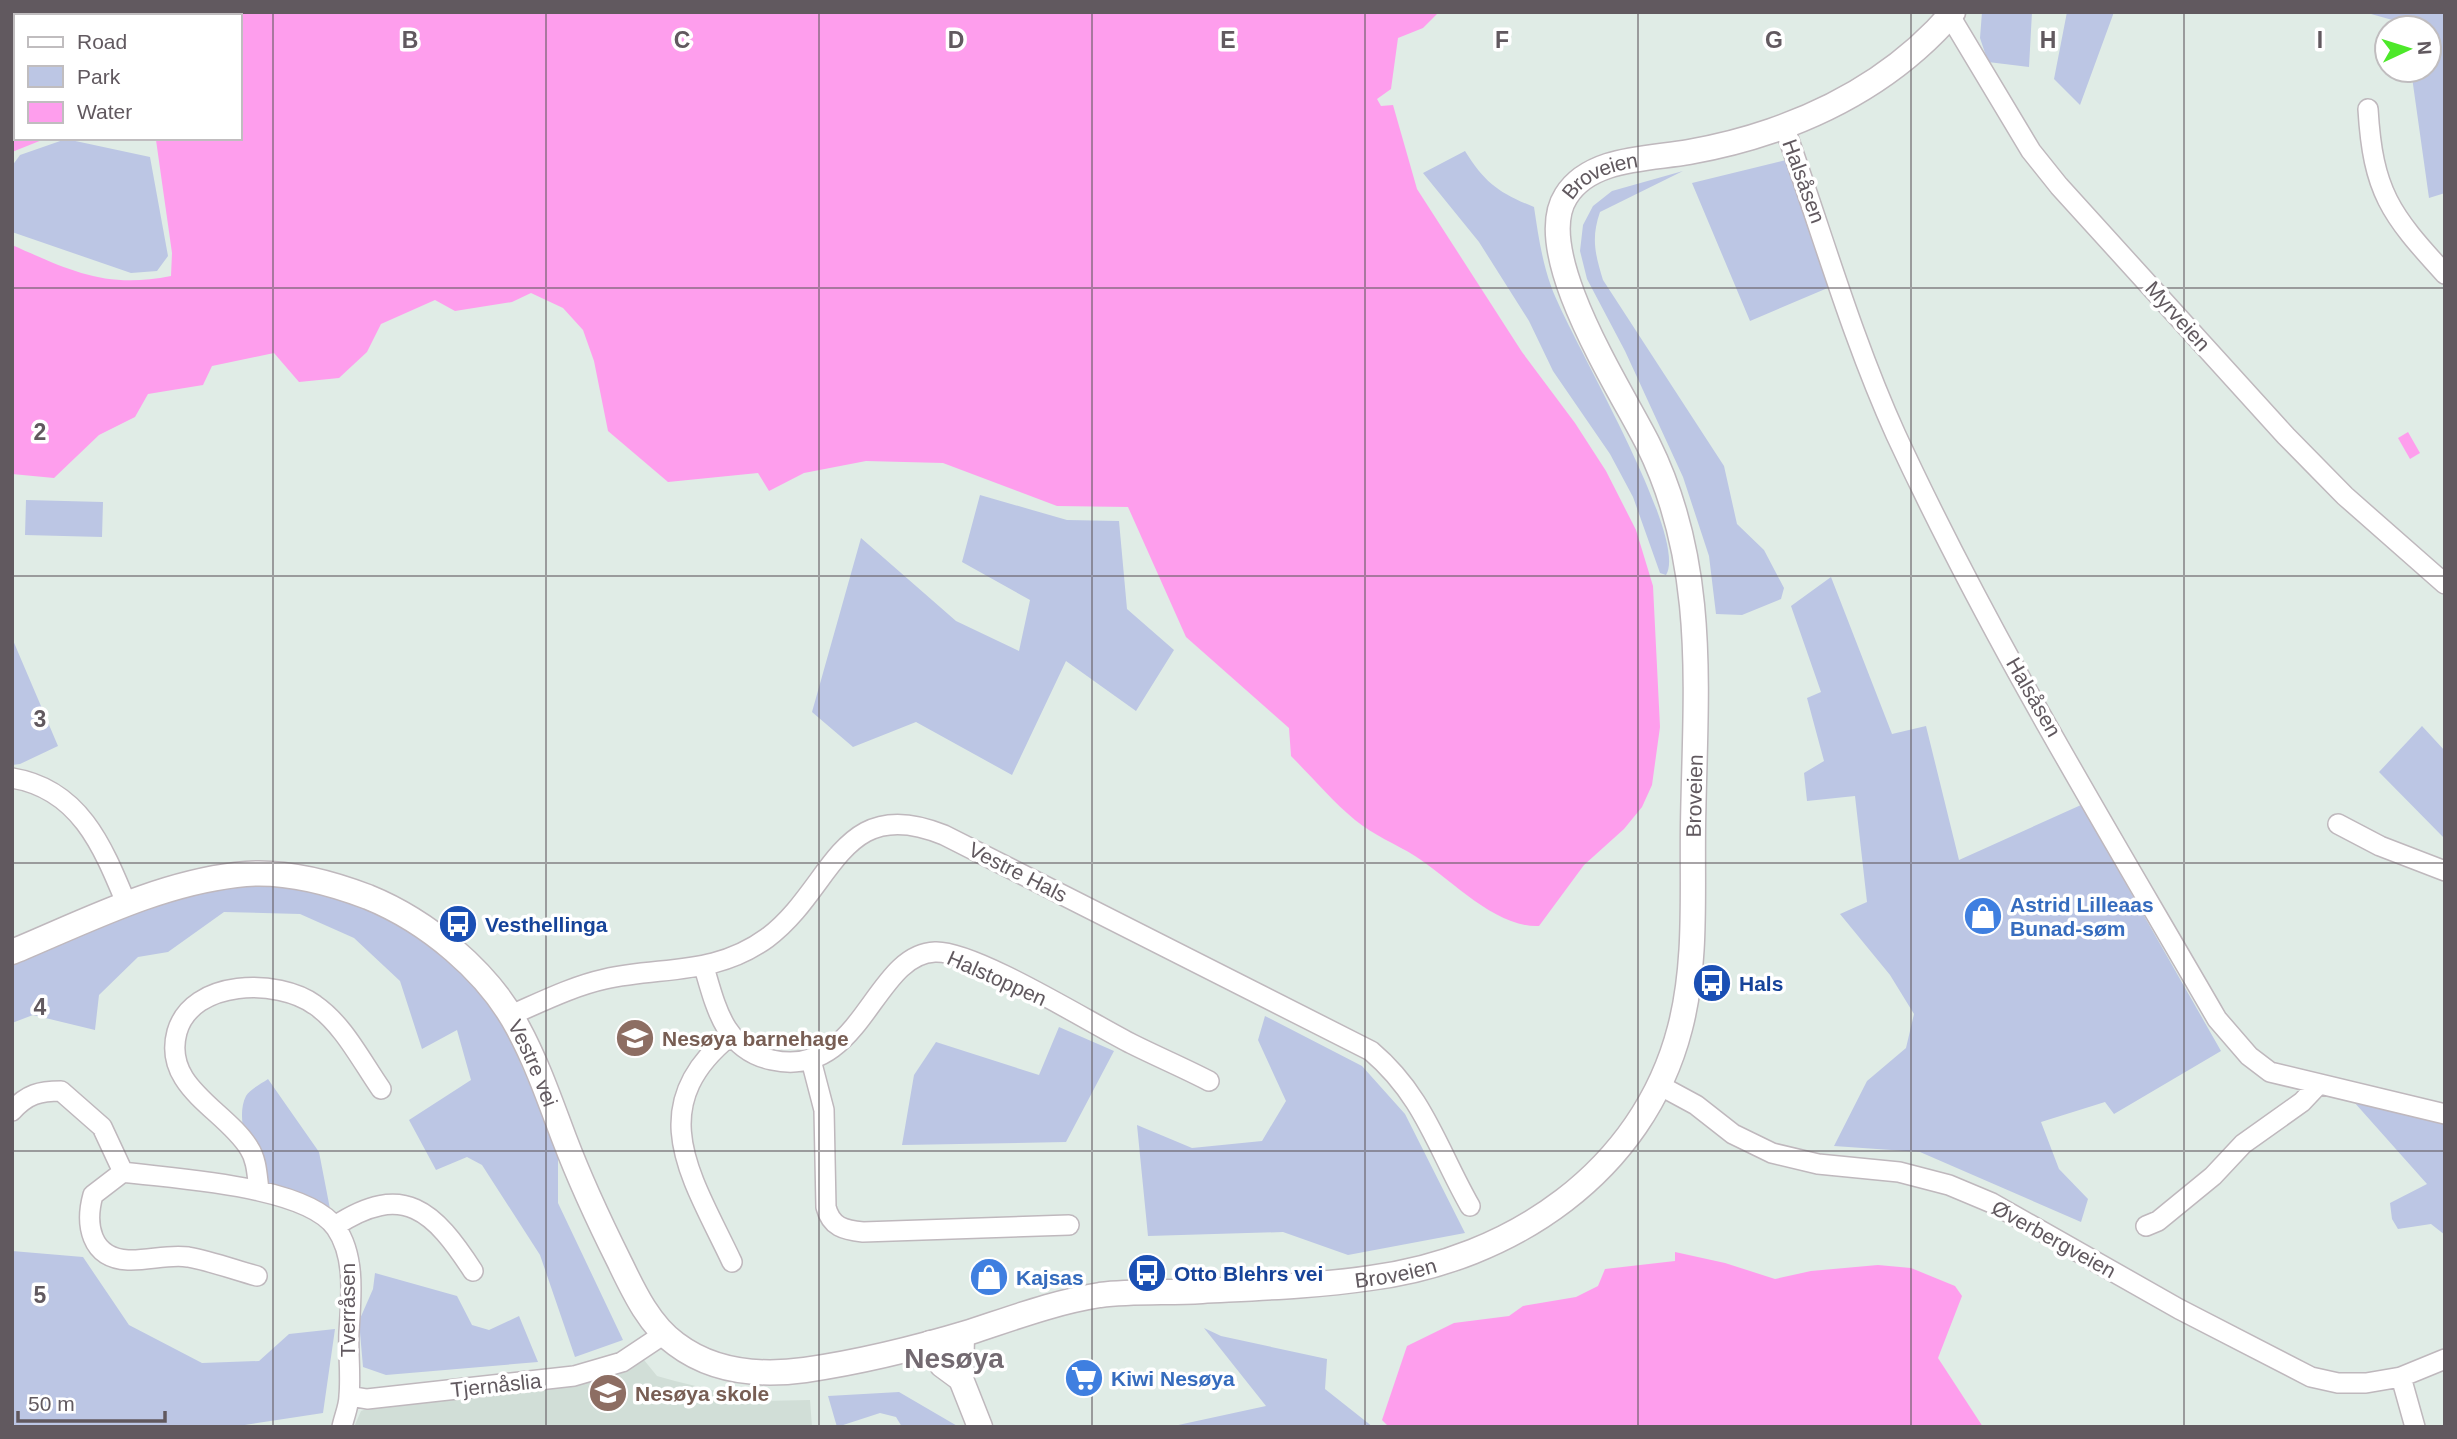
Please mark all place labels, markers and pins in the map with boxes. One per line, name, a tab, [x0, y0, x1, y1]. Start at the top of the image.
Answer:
place label: Astrid Lilleaas Bunad-søm	[2010, 893, 2154, 940]
shop icon: Astrid Lilleaas Bunad-søm	[1962, 895, 2004, 937]
bus stop icon: Vesthellinga	[437, 903, 479, 945]
place label: Vesthellinga	[485, 913, 608, 936]
bus stop icon: Hals	[1691, 962, 1733, 1004]
place label: Hals	[1739, 972, 1783, 995]
school or university icon: Nesøya barnehage	[614, 1017, 656, 1059]
place label: Nesøya barnehage	[662, 1027, 849, 1050]
bus stop icon: Otto Blehrs vei	[1126, 1252, 1168, 1294]
shop icon: Kajsas	[968, 1256, 1010, 1298]
place label: Otto Blehrs vei	[1174, 1262, 1323, 1285]
place label: Kajsas	[1016, 1266, 1084, 1289]
supermarket icon: Kiwi Nesøya	[1063, 1357, 1105, 1399]
place label: Kiwi Nesøya	[1111, 1367, 1235, 1390]
school or university icon: Nesøya skole	[587, 1372, 629, 1414]
place label: Nesøya skole	[635, 1382, 769, 1405]

